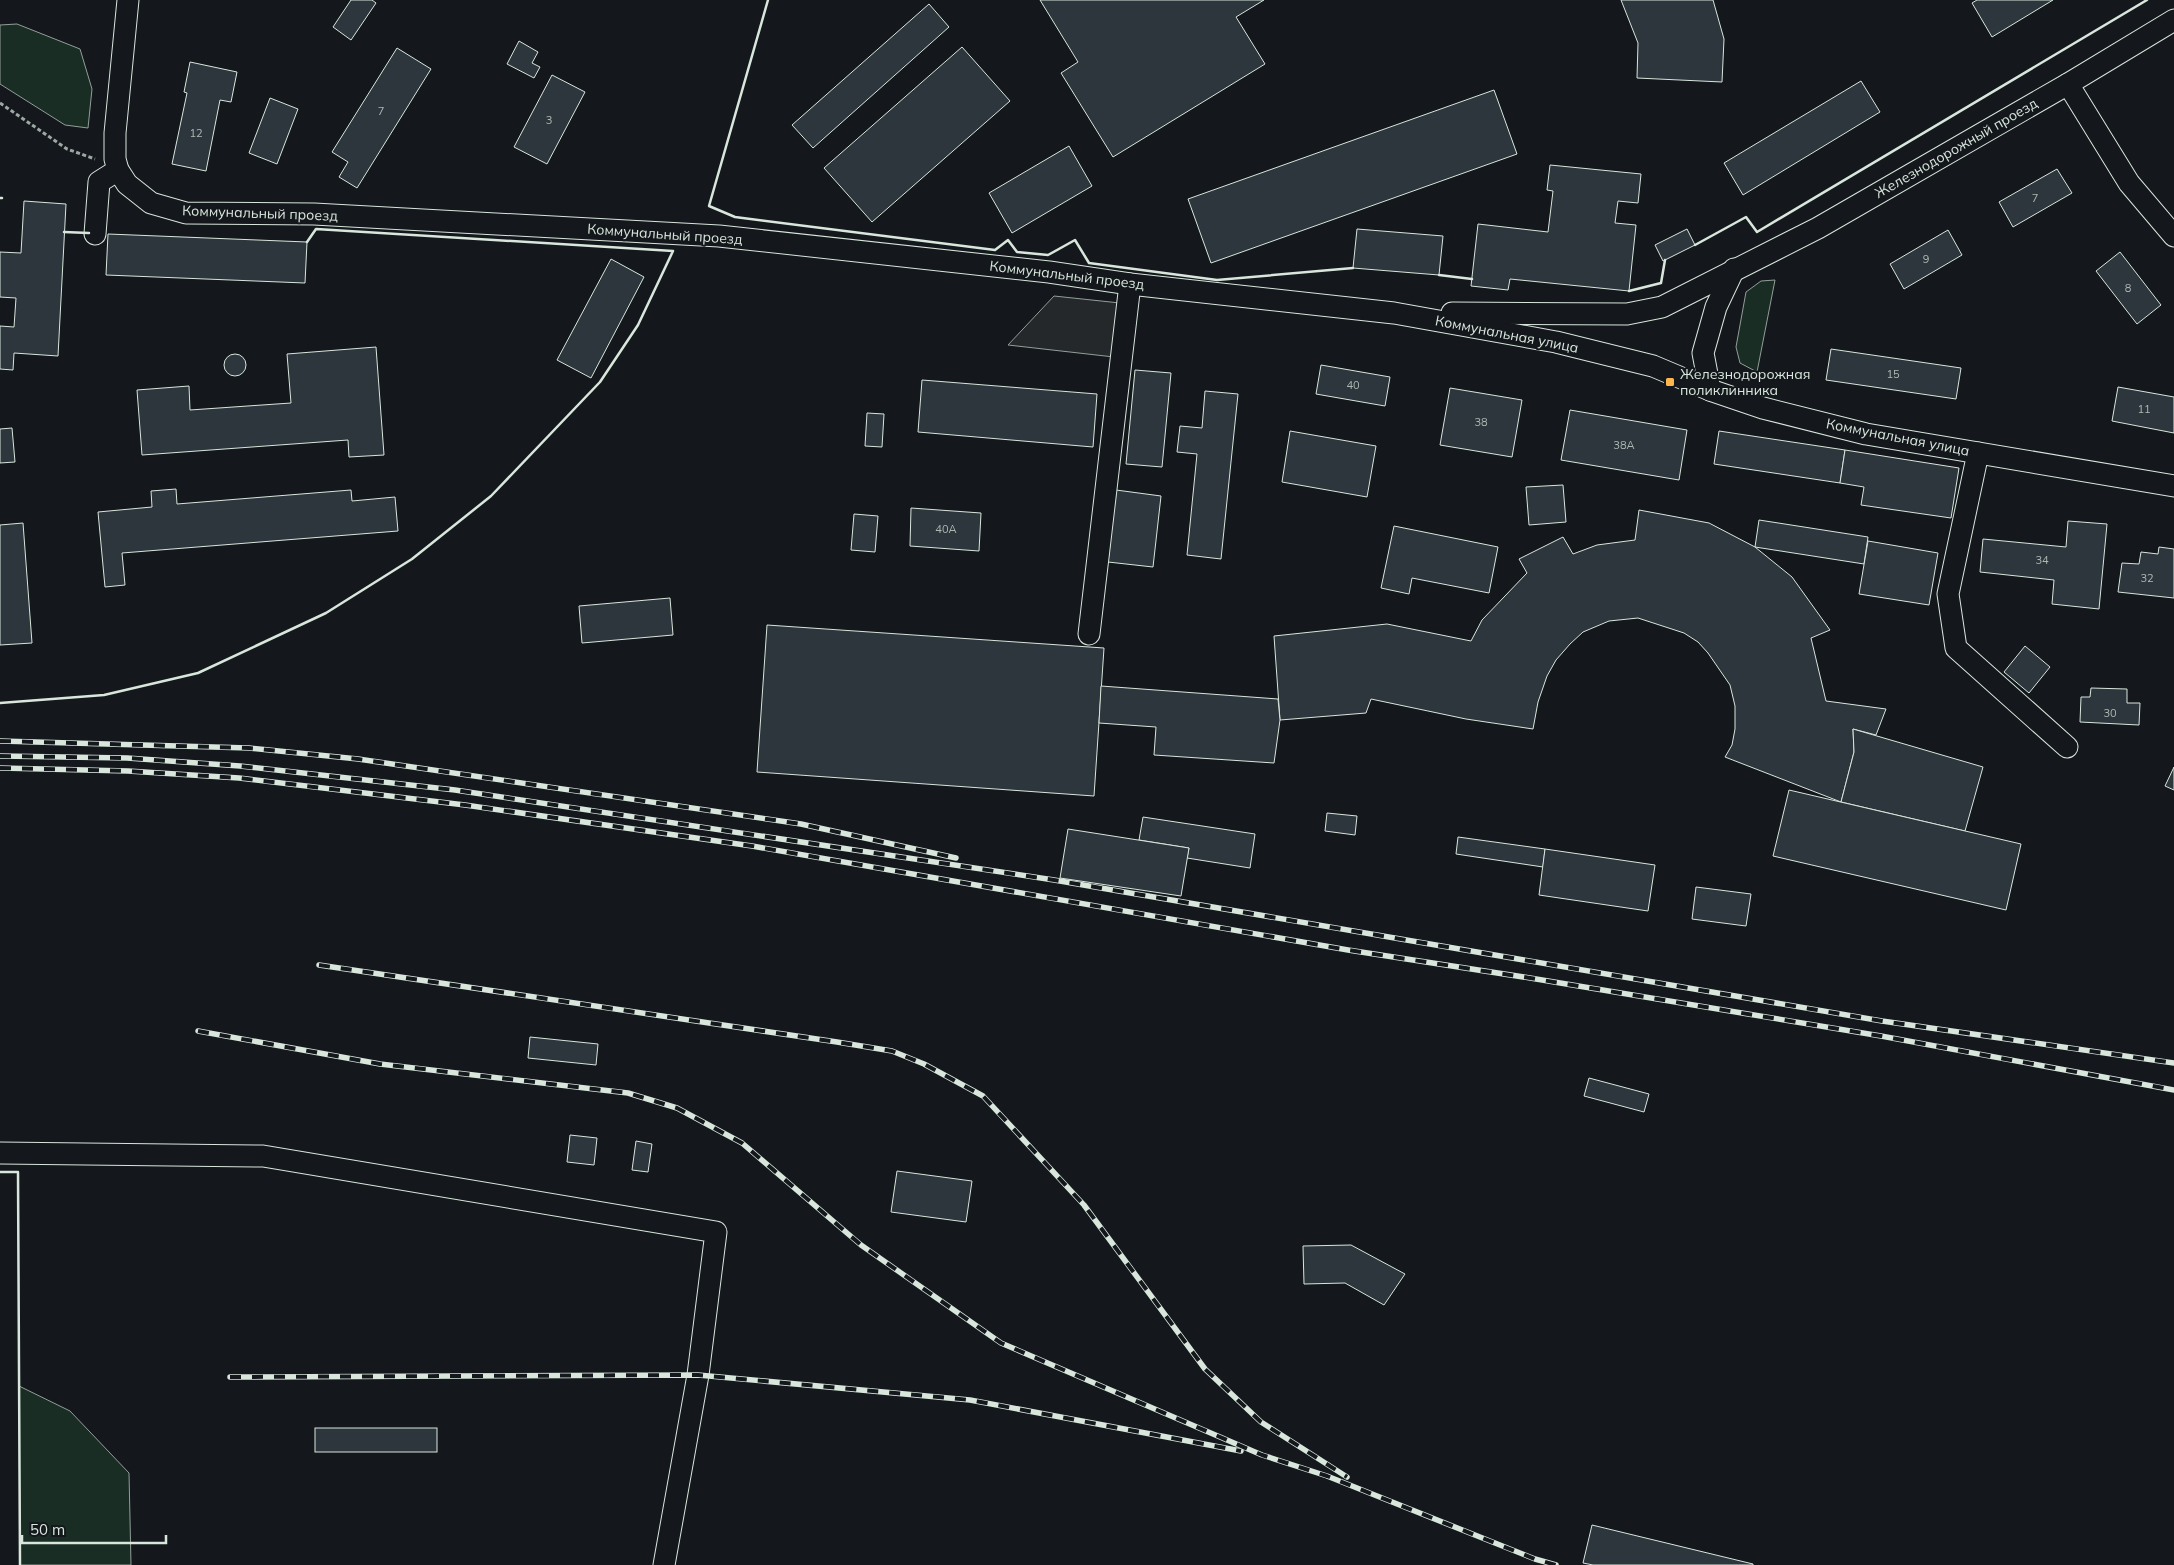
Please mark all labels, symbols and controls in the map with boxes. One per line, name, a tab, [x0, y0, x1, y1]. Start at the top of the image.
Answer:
street label: Железнодорожный проезд	[1871, 94, 2041, 202]
house number: 7	[378, 104, 384, 118]
house number: 3	[546, 113, 552, 127]
house number: 12	[189, 126, 203, 140]
house number: 7	[2032, 191, 2038, 205]
street label: Коммунальный проезд	[182, 201, 339, 225]
street label: Коммунальный проезд	[587, 220, 744, 248]
house number: 9	[1923, 252, 1929, 266]
street label: Коммунальный проезд	[989, 257, 1146, 293]
house number: 8	[2125, 281, 2132, 295]
street label: Коммунальная улица	[1434, 311, 1580, 357]
place label: Железнодорожная поликлинника	[1680, 365, 1810, 399]
house number: 15	[1886, 367, 1900, 381]
marker: Железнодорожная поликлинника	[1664, 376, 1676, 388]
house number: 40	[1346, 378, 1360, 392]
house number: 11	[2137, 402, 2151, 416]
street label: Коммунальная улица	[1825, 414, 1971, 460]
house number: 38	[1474, 415, 1488, 429]
house number: 38А	[1613, 438, 1635, 452]
house number: 40А	[935, 522, 957, 536]
house number: 34	[2035, 553, 2049, 567]
house number: 32	[2140, 571, 2154, 585]
house number: 30	[2103, 706, 2117, 720]
scale bar	[22, 1512, 166, 1544]
text: 50 m	[30, 1520, 65, 1539]

